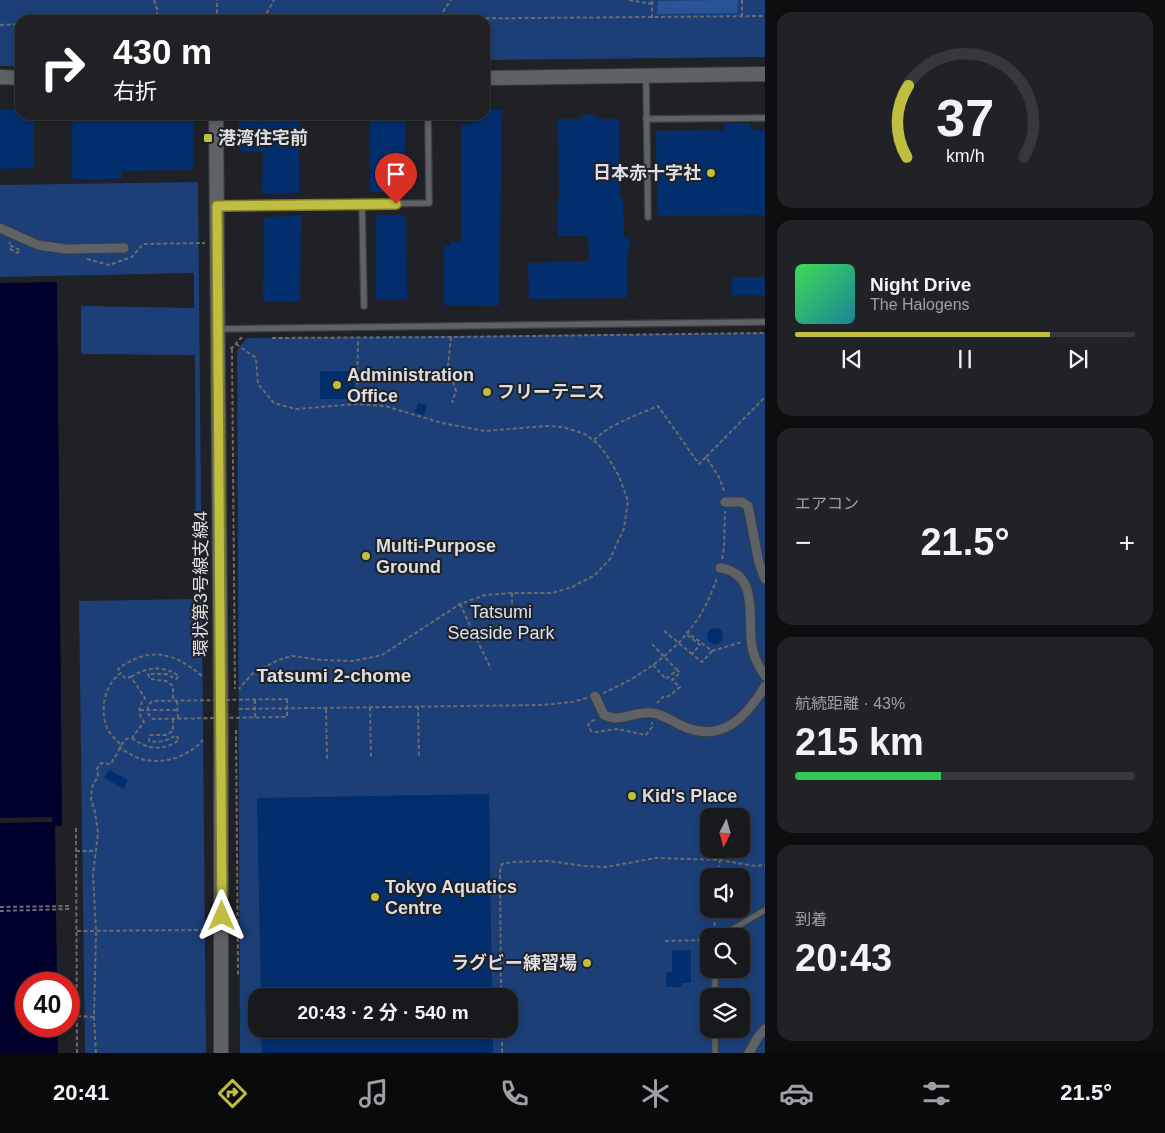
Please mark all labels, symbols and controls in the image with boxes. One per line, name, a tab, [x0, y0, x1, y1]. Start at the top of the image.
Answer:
text: 430 m	[113, 32, 212, 71]
icon: right	[30, 35, 95, 100]
text: 右折	[113, 79, 157, 104]
text: 37	[936, 89, 994, 147]
place label: 港湾住宅前	[218, 128, 308, 148]
marker: 港湾住宅前	[202, 132, 214, 144]
text: km/h	[946, 146, 984, 166]
pin	[375, 153, 417, 204]
icon: arrive	[382, 160, 410, 188]
place label: 日本赤十字社	[593, 163, 701, 183]
marker: 日本赤十字社	[705, 167, 717, 179]
text: Night Drive	[870, 274, 971, 295]
text: The Halogens	[870, 296, 970, 313]
icon: previous	[838, 345, 866, 373]
icon: pause	[951, 345, 979, 373]
icon: next	[1064, 345, 1092, 373]
place label: Administration Office	[347, 365, 474, 406]
marker: Administration Office	[331, 379, 343, 391]
place label: フリーテニス	[497, 382, 605, 402]
marker: フリーテニス	[481, 386, 493, 398]
text: エアコン	[795, 495, 859, 512]
street label: 環状第3号線支線4	[191, 511, 211, 657]
text: 21.5°	[920, 521, 1010, 563]
text: −	[795, 527, 811, 558]
text: +	[1119, 527, 1135, 558]
place label: Multi-Purpose Ground	[376, 536, 496, 577]
marker: Multi-Purpose Ground	[360, 550, 372, 562]
park label: Tatsumi Seaside Park	[447, 602, 556, 643]
district label: Tatsumi 2-chome	[257, 665, 411, 686]
text: 航続距離 · 43%	[795, 695, 905, 712]
text: 215 km	[795, 721, 924, 763]
place label: Kid's Place	[642, 786, 737, 806]
marker: Kid's Place	[626, 790, 638, 802]
north arrow	[700, 808, 750, 858]
map controls	[700, 808, 750, 1038]
button: sound	[700, 868, 750, 918]
place label: Tokyo Aquatics Centre	[385, 877, 517, 918]
position arrow	[195, 889, 247, 941]
marker: Tokyo Aquatics Centre	[369, 891, 381, 903]
text: 到着	[795, 911, 827, 928]
button: search	[700, 928, 750, 978]
text: 20:43	[795, 937, 892, 979]
place label: ラグビー練習場	[451, 953, 577, 973]
marker: ラグビー練習場	[581, 957, 593, 969]
speed limit sign: 40	[15, 972, 80, 1037]
button: layers	[700, 988, 750, 1038]
text: 20:43 · 2 分 · 540 m	[297, 1002, 469, 1023]
icon: directions	[215, 1076, 250, 1111]
icon: music	[356, 1076, 391, 1111]
icon: phone	[497, 1076, 532, 1111]
icon: climate	[638, 1076, 673, 1111]
icon: car	[779, 1076, 814, 1111]
icon: filters	[919, 1076, 954, 1111]
text: 20:41	[53, 1080, 109, 1105]
text: 21.5°	[1060, 1080, 1112, 1105]

